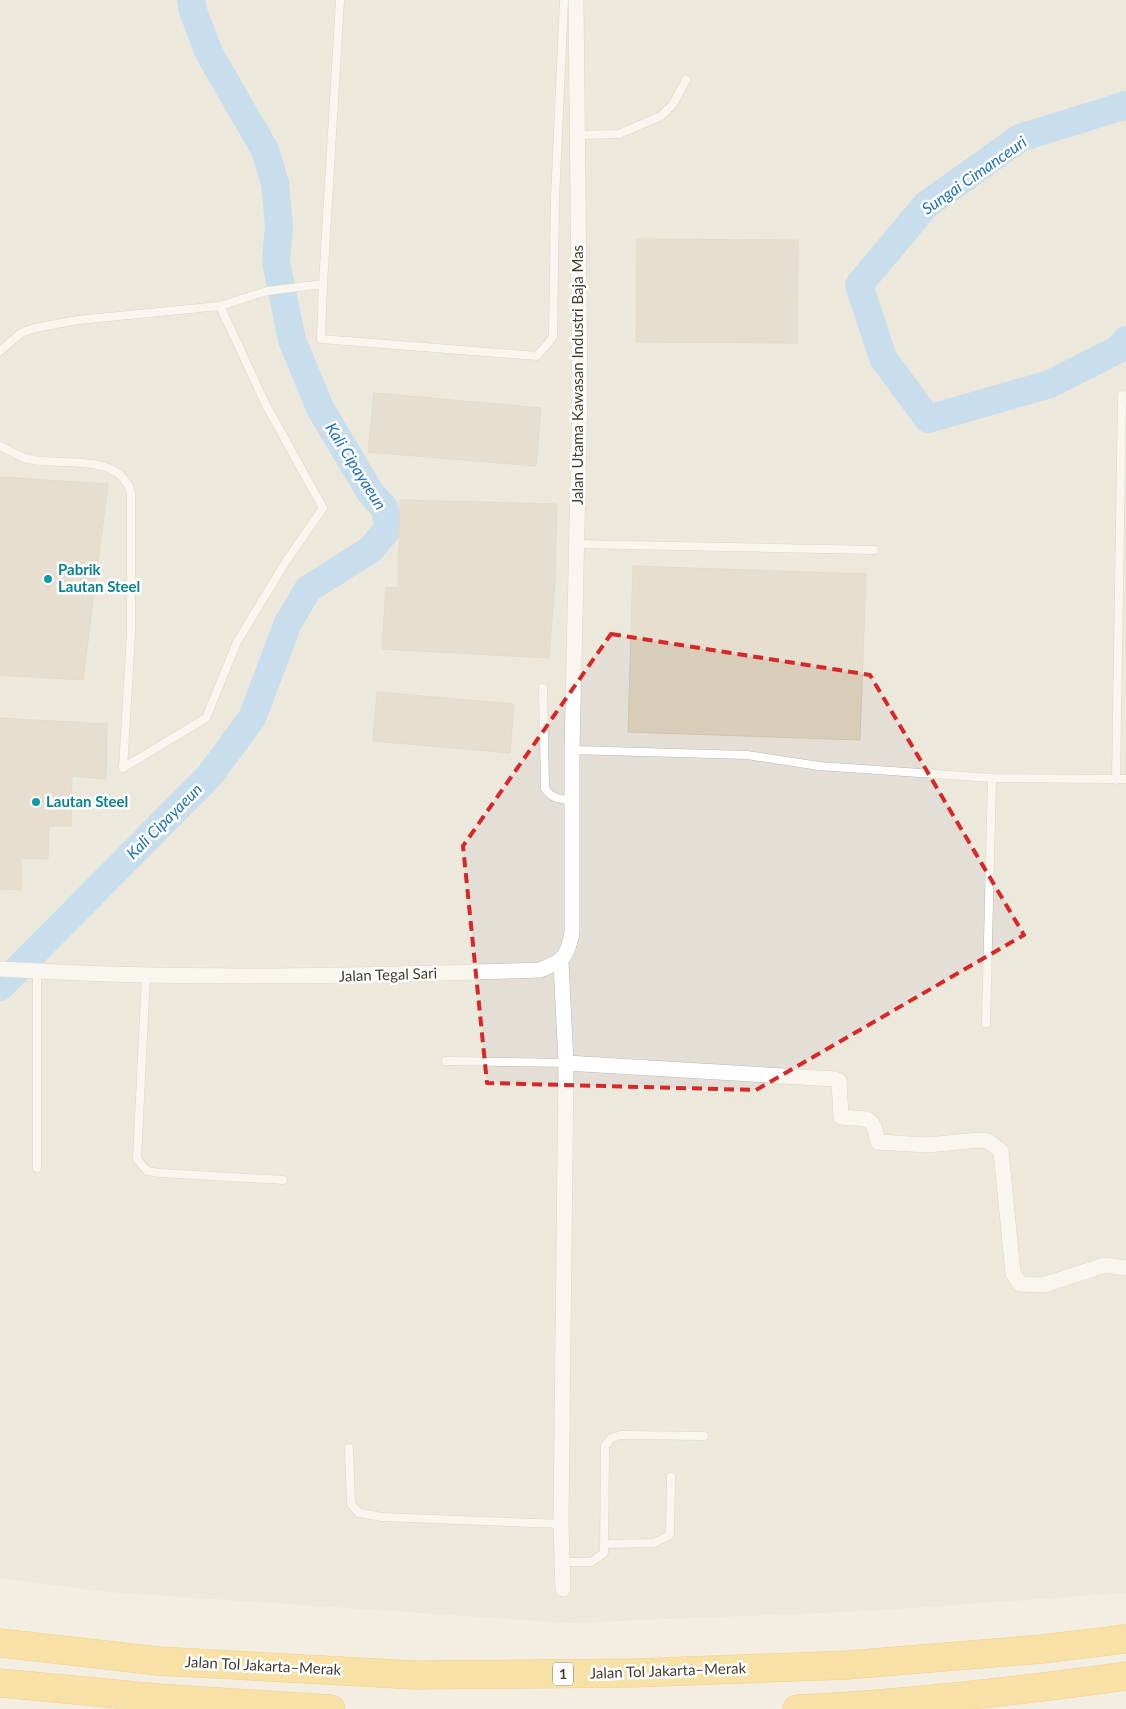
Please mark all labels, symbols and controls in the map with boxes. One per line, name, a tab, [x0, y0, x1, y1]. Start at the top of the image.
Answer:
water label: Sungai Cimanceuri	[918, 131, 1030, 218]
street label: Jalan Utama Kawasan Industri Baja Mas	[568, 245, 586, 505]
water label: Kali Cipayaeun	[322, 419, 391, 513]
place label: Pabrik Lautan Steel	[58, 560, 140, 595]
marker: Pabrik Lautan Steel	[42, 573, 54, 585]
water label: Kali Cipayaeun	[122, 779, 205, 862]
place label: Lautan Steel	[46, 792, 128, 810]
marker: Lautan Steel	[30, 796, 42, 808]
street label: Jalan Tegal Sari	[338, 963, 437, 985]
street label: Jalan Tol Jakarta–Merak	[185, 1652, 342, 1678]
street label: Jalan Tol Jakarta–Merak	[590, 1658, 747, 1682]
road number: 1	[553, 1662, 573, 1686]

